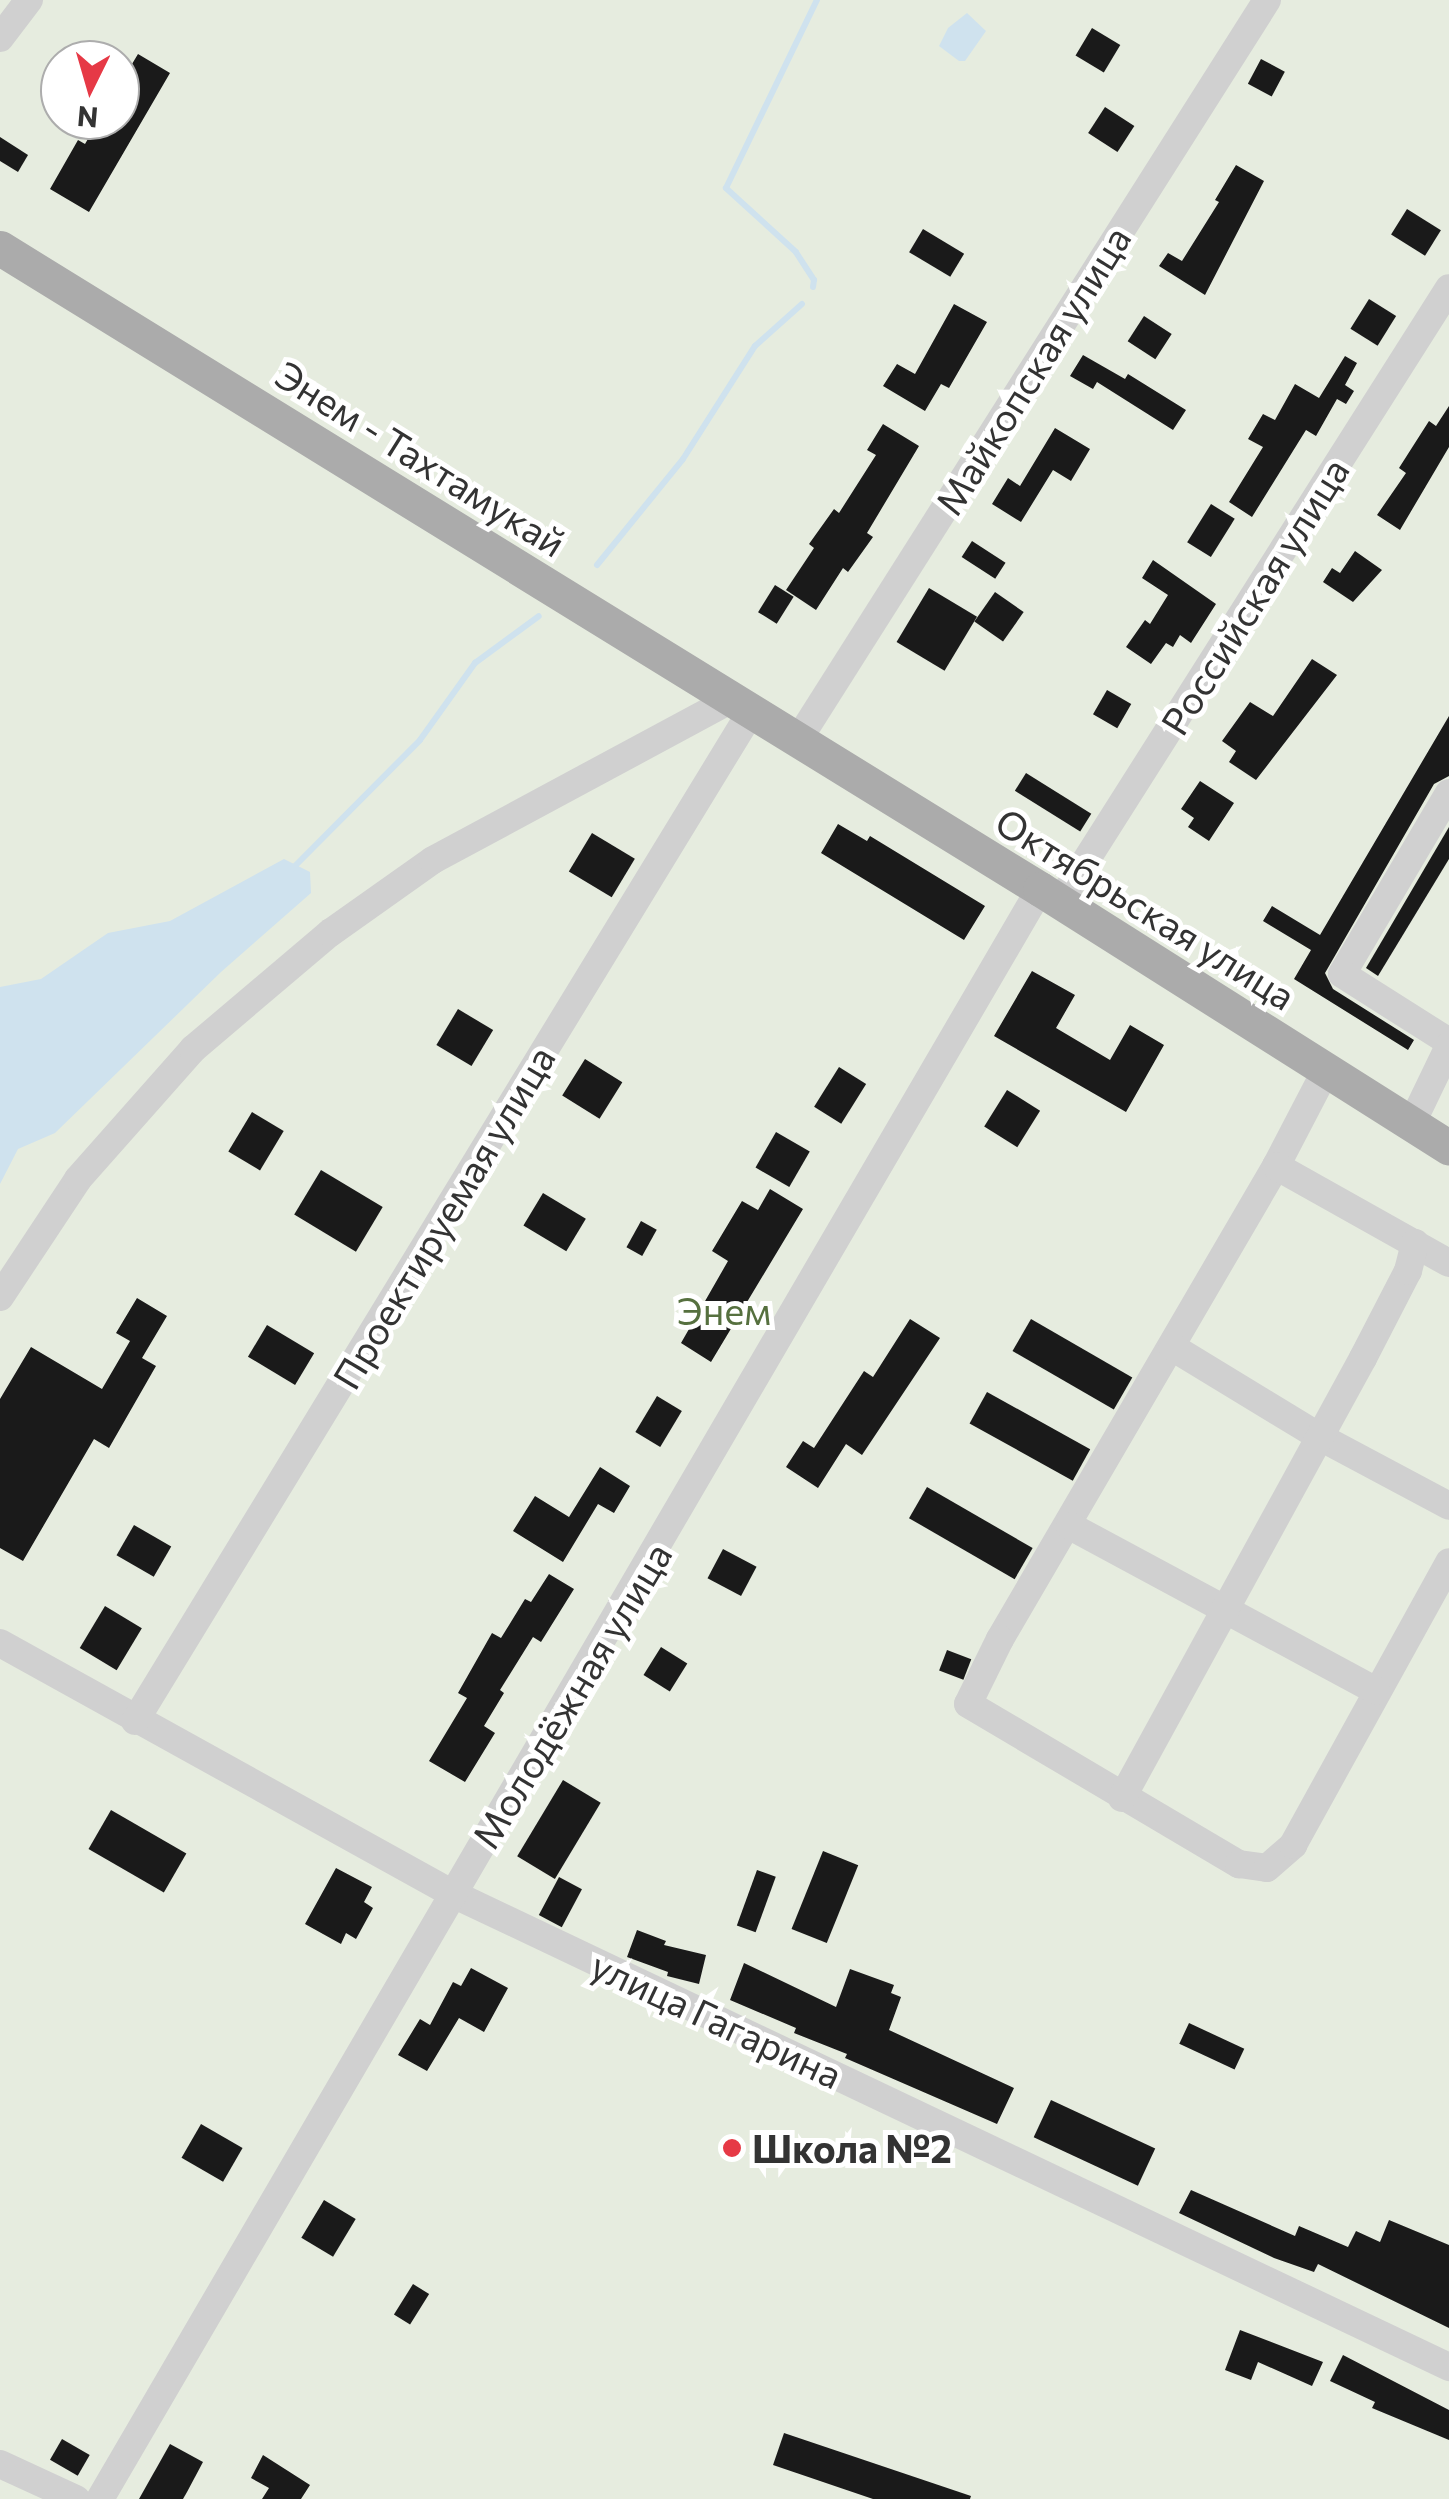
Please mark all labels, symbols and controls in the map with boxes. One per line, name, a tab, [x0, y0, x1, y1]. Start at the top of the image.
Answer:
north arrow	[40, 40, 140, 140]
text: N	[76, 100, 100, 136]
street label: Майкопская улица	[925, 217, 1139, 523]
street label: Энем - Тахтамукай	[268, 351, 574, 565]
street label: Российская улица	[1151, 449, 1357, 743]
street label: Октябрьская улица	[988, 798, 1304, 1018]
street label: Проектируемая улица	[322, 1037, 564, 1397]
park label: Энем	[677, 1287, 771, 1333]
street label: Молодёжная улица	[462, 1534, 680, 1856]
street label: улица Гагарина	[585, 1941, 849, 2097]
place label: Школа №2	[752, 2125, 952, 2171]
marker: Школа №2	[721, 2137, 743, 2159]

